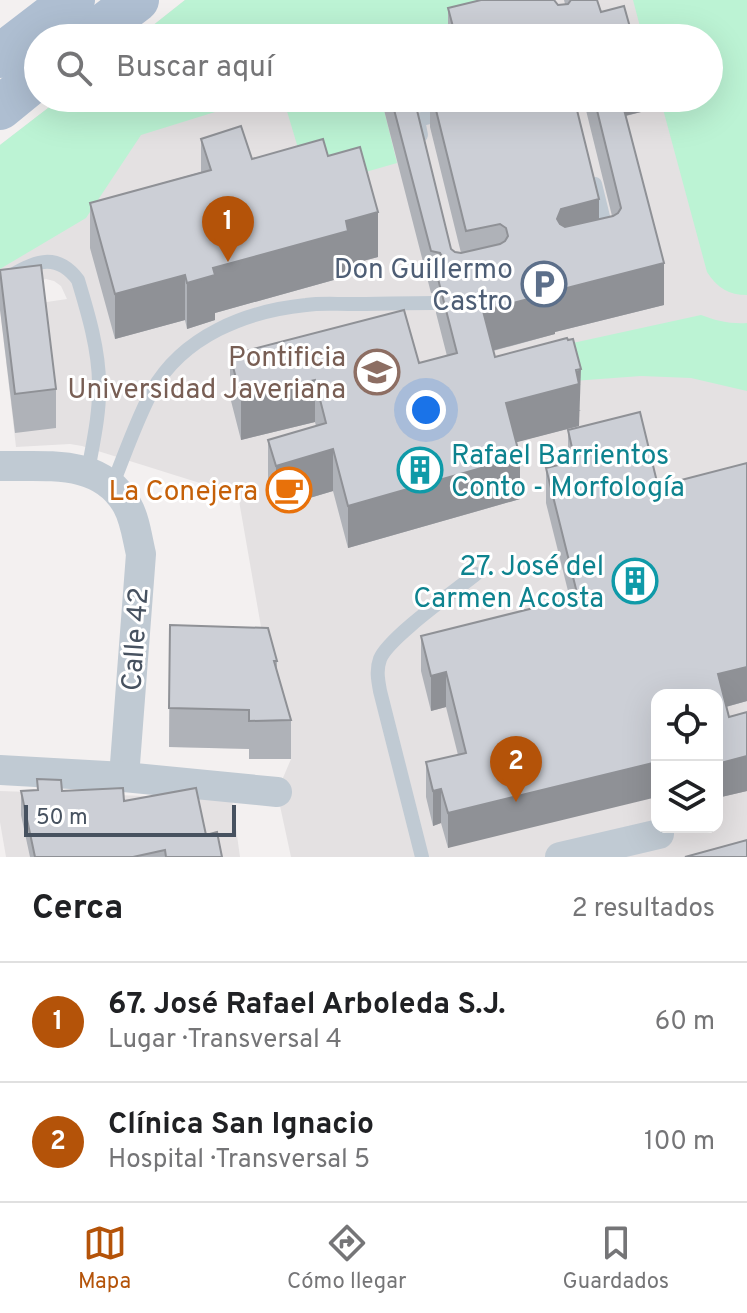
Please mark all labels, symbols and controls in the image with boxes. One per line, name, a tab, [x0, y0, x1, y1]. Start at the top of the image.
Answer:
search box	[24, 24, 723, 112]
icon: search	[52, 46, 96, 90]
text: Buscar aquí	[116, 50, 274, 87]
pin: 1	[202, 196, 254, 262]
place label: Don Guillermo Castro	[334, 253, 513, 321]
parking icon: Don Guillermo Castro	[520, 260, 568, 308]
place label: Pontificia Universidad Javeriana	[67, 341, 346, 409]
school or university icon: Pontificia Universidad Javeriana	[353, 348, 401, 396]
your location	[406, 390, 446, 430]
place label: Rafael Barrientos Conto - Morfología	[451, 439, 685, 507]
building icon: Rafael Barrientos Conto - Morfología	[396, 446, 444, 494]
cafe icon: La Conejera	[265, 466, 313, 514]
place label: La Conejera	[109, 475, 258, 511]
place label: 27. José del Carmen Acosta	[413, 550, 604, 618]
building icon: 27. José del Carmen Acosta	[611, 557, 659, 605]
street label: Calle 42	[115, 586, 159, 692]
map controls	[651, 689, 723, 833]
button: locate	[651, 689, 723, 761]
pin: 2	[490, 736, 542, 802]
button: layers	[651, 761, 723, 833]
scale bar	[24, 801, 236, 837]
text: 50 m	[36, 805, 88, 832]
text: Cerca	[32, 888, 123, 931]
text: 2 resultados	[572, 893, 715, 926]
text: 67. José Rafael Arboleda S.J.	[108, 987, 506, 1024]
text: 1	[53, 1006, 63, 1039]
text: 60 m	[655, 1006, 715, 1039]
text: Lugar · Transversal 4	[108, 1024, 342, 1057]
text: Clínica San Ignacio	[108, 1107, 374, 1144]
text: 2	[50, 1126, 66, 1159]
text: 100 m	[644, 1126, 715, 1159]
text: Hospital · Transversal 5	[108, 1144, 370, 1177]
tab: Mapa	[78, 1221, 131, 1296]
tab: Cómo llegar	[287, 1221, 407, 1296]
tab: Guardados	[563, 1221, 669, 1296]

